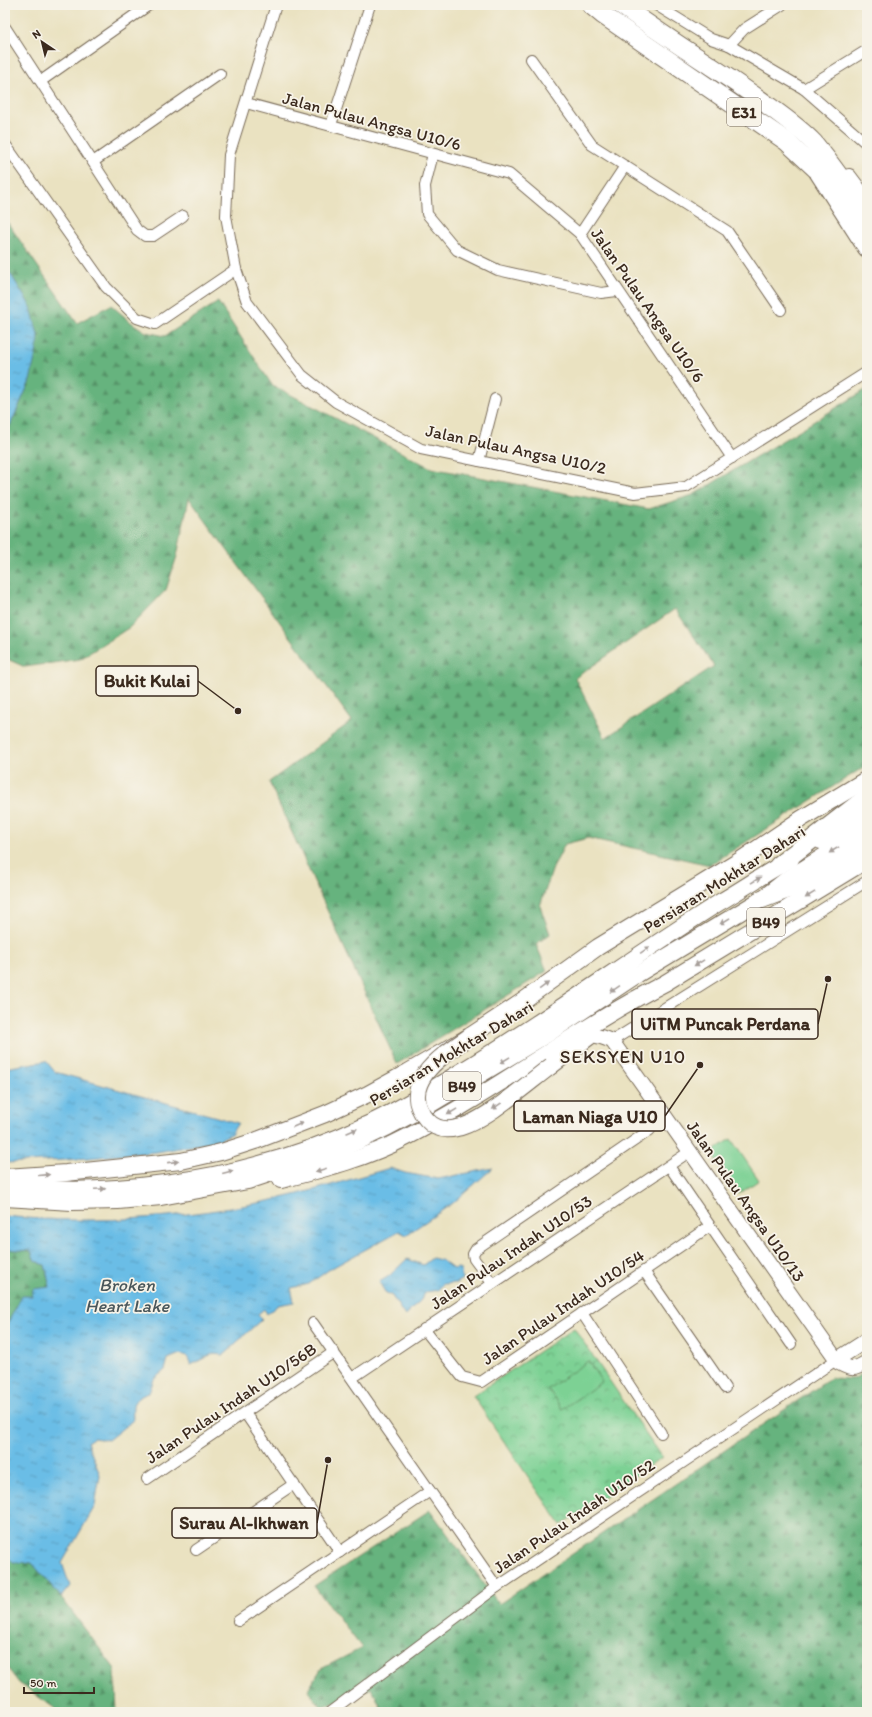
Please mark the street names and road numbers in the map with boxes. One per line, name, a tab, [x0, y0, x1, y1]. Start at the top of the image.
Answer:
street label: Jalan Pulau Angsa U10/6	[281, 88, 463, 154]
road number: E31	[727, 98, 761, 126]
street label: Jalan Pulau Angsa U10/6	[587, 224, 709, 386]
street label: Jalan Pulau Angsa U10/2	[424, 420, 608, 478]
street label: Persiaran Mokhtar Dahari	[639, 821, 809, 937]
road number: B49	[747, 908, 785, 936]
street label: Persiaran Mokhtar Dahari	[365, 996, 537, 1110]
road number: B49	[443, 1072, 481, 1100]
street label: Jalan Pulau Angsa U10/13	[683, 1117, 809, 1285]
street label: Jalan Pulau Indah U10/53	[426, 1190, 596, 1314]
street label: Jalan Pulau Indah U10/54	[478, 1245, 648, 1369]
street label: Jalan Pulau Indah U10/56B	[142, 1338, 320, 1468]
street label: Jalan Pulau Indah U10/52	[490, 1455, 658, 1577]

